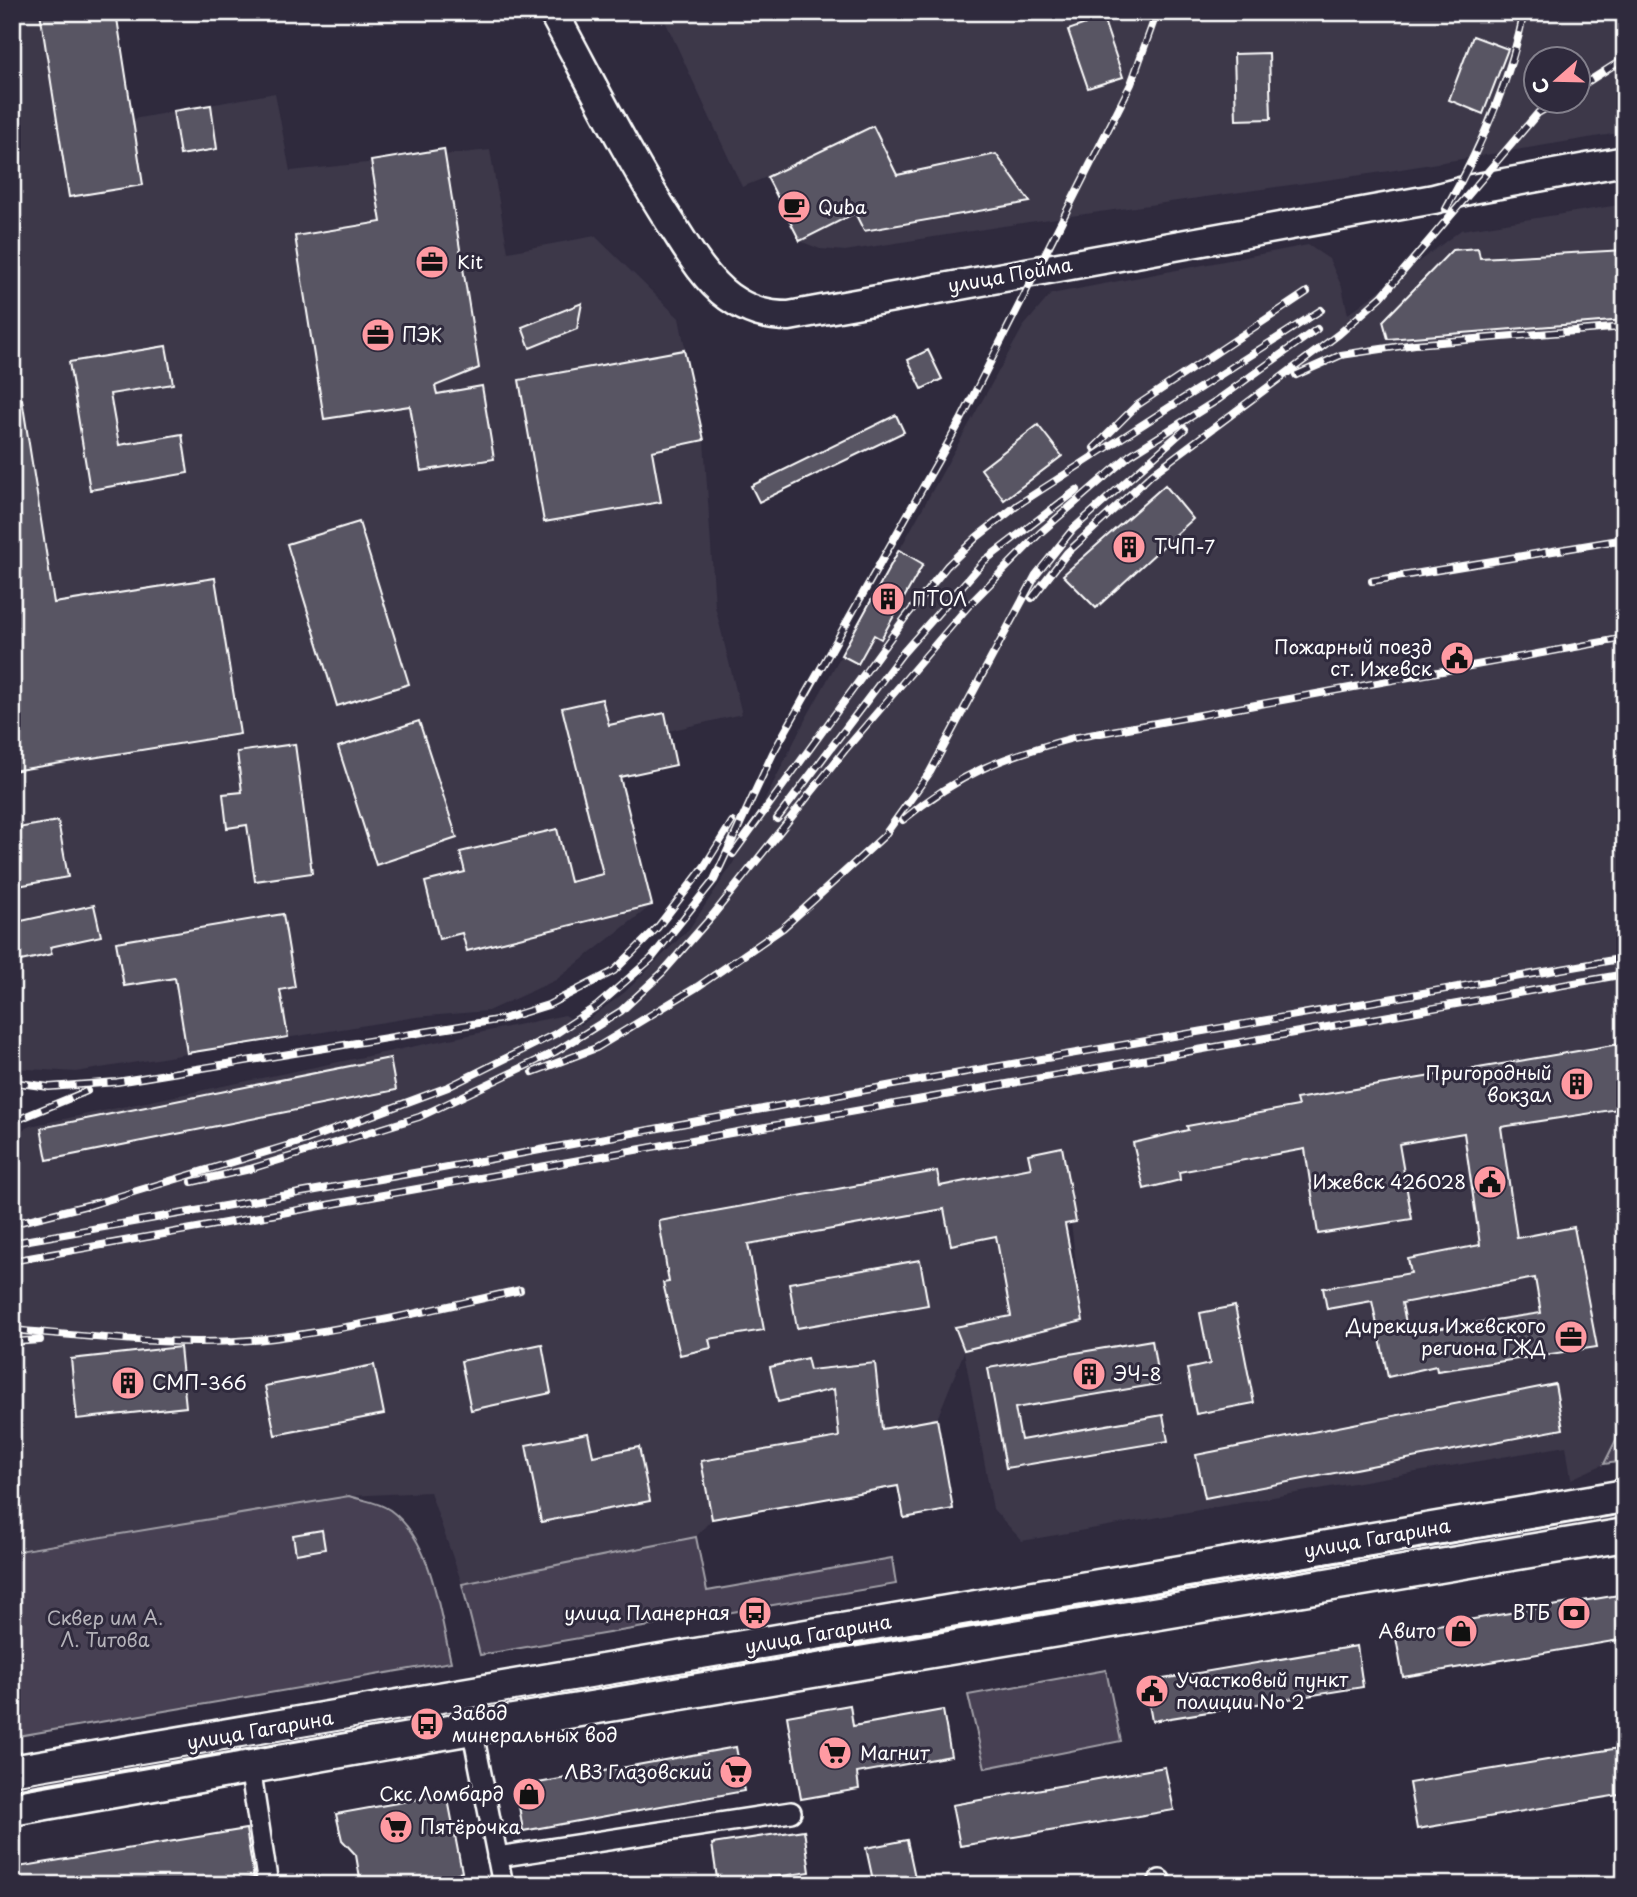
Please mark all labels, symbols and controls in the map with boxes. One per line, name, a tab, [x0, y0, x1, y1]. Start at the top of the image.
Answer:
north arrow	[1522, 46, 1592, 116]
text: С	[1524, 75, 1556, 98]
cafe icon: Quba	[775, 188, 813, 226]
place label: Quba	[818, 192, 867, 220]
office icon: Kit	[413, 243, 451, 281]
place label: Kit	[457, 247, 483, 275]
street label: улица Пойма	[945, 249, 1075, 299]
office icon: ПЭК	[359, 316, 397, 354]
place label: ПЭК	[402, 320, 442, 348]
building icon: ТЧП-7	[1110, 528, 1148, 566]
place label: ТЧП-7	[1154, 532, 1215, 560]
building icon: ПТОЛ	[869, 580, 907, 618]
place label: ПТОЛ	[912, 584, 967, 612]
place label: Пожарный поезд ст. Ижевск	[1274, 632, 1433, 682]
public building icon: Пожарный поезд ст. Ижевск	[1438, 639, 1476, 677]
place label: Пригородный вокзал	[1426, 1058, 1552, 1108]
building icon: Пригородный вокзал	[1558, 1065, 1596, 1103]
public building icon: Ижевск 426028	[1471, 1163, 1509, 1201]
place label: Ижевск 426028	[1313, 1167, 1466, 1195]
place label: Дирекция Ижевского региона ГЖД	[1345, 1311, 1546, 1361]
office icon: Дирекция Ижевского региона ГЖД	[1552, 1318, 1590, 1356]
building icon: ЭЧ-8	[1070, 1355, 1108, 1393]
place label: ЭЧ-8	[1113, 1359, 1162, 1387]
building icon: СМП-366	[109, 1364, 147, 1402]
place label: СМП-366	[152, 1368, 247, 1396]
street label: улица Гагарина	[1301, 1510, 1452, 1564]
bus stop icon: улица Планерная	[736, 1594, 774, 1632]
bank icon: ВТБ	[1555, 1594, 1593, 1632]
place label: улица Планерная	[564, 1598, 730, 1626]
place label: ВТБ	[1513, 1598, 1550, 1626]
park label: Сквер им А. Л. Титова	[47, 1603, 163, 1653]
street label: улица Гагарина	[742, 1606, 893, 1660]
shop icon: Авито	[1442, 1612, 1480, 1650]
place label: Авито	[1379, 1616, 1436, 1644]
place label: Участковый пункт полиции No 2	[1176, 1665, 1349, 1715]
public building icon: Участковый пункт полиции No 2	[1133, 1672, 1171, 1710]
place label: Завод минеральных вод	[452, 1698, 618, 1748]
street label: улица Гагарина	[184, 1702, 335, 1756]
bus stop icon: Завод минеральных вод	[408, 1705, 446, 1743]
supermarket icon: Магнит	[816, 1734, 854, 1772]
place label: Магнит	[860, 1738, 930, 1766]
supermarket icon: ЛВЗ Глазовский	[717, 1753, 755, 1791]
place label: ЛВЗ Глазовский	[565, 1757, 712, 1785]
shop icon: Скс Ломбард	[510, 1775, 548, 1813]
place label: Скс Ломбард	[379, 1779, 504, 1807]
supermarket icon: Пятёрочка	[377, 1808, 415, 1846]
place label: Пятёрочка	[420, 1812, 521, 1840]

